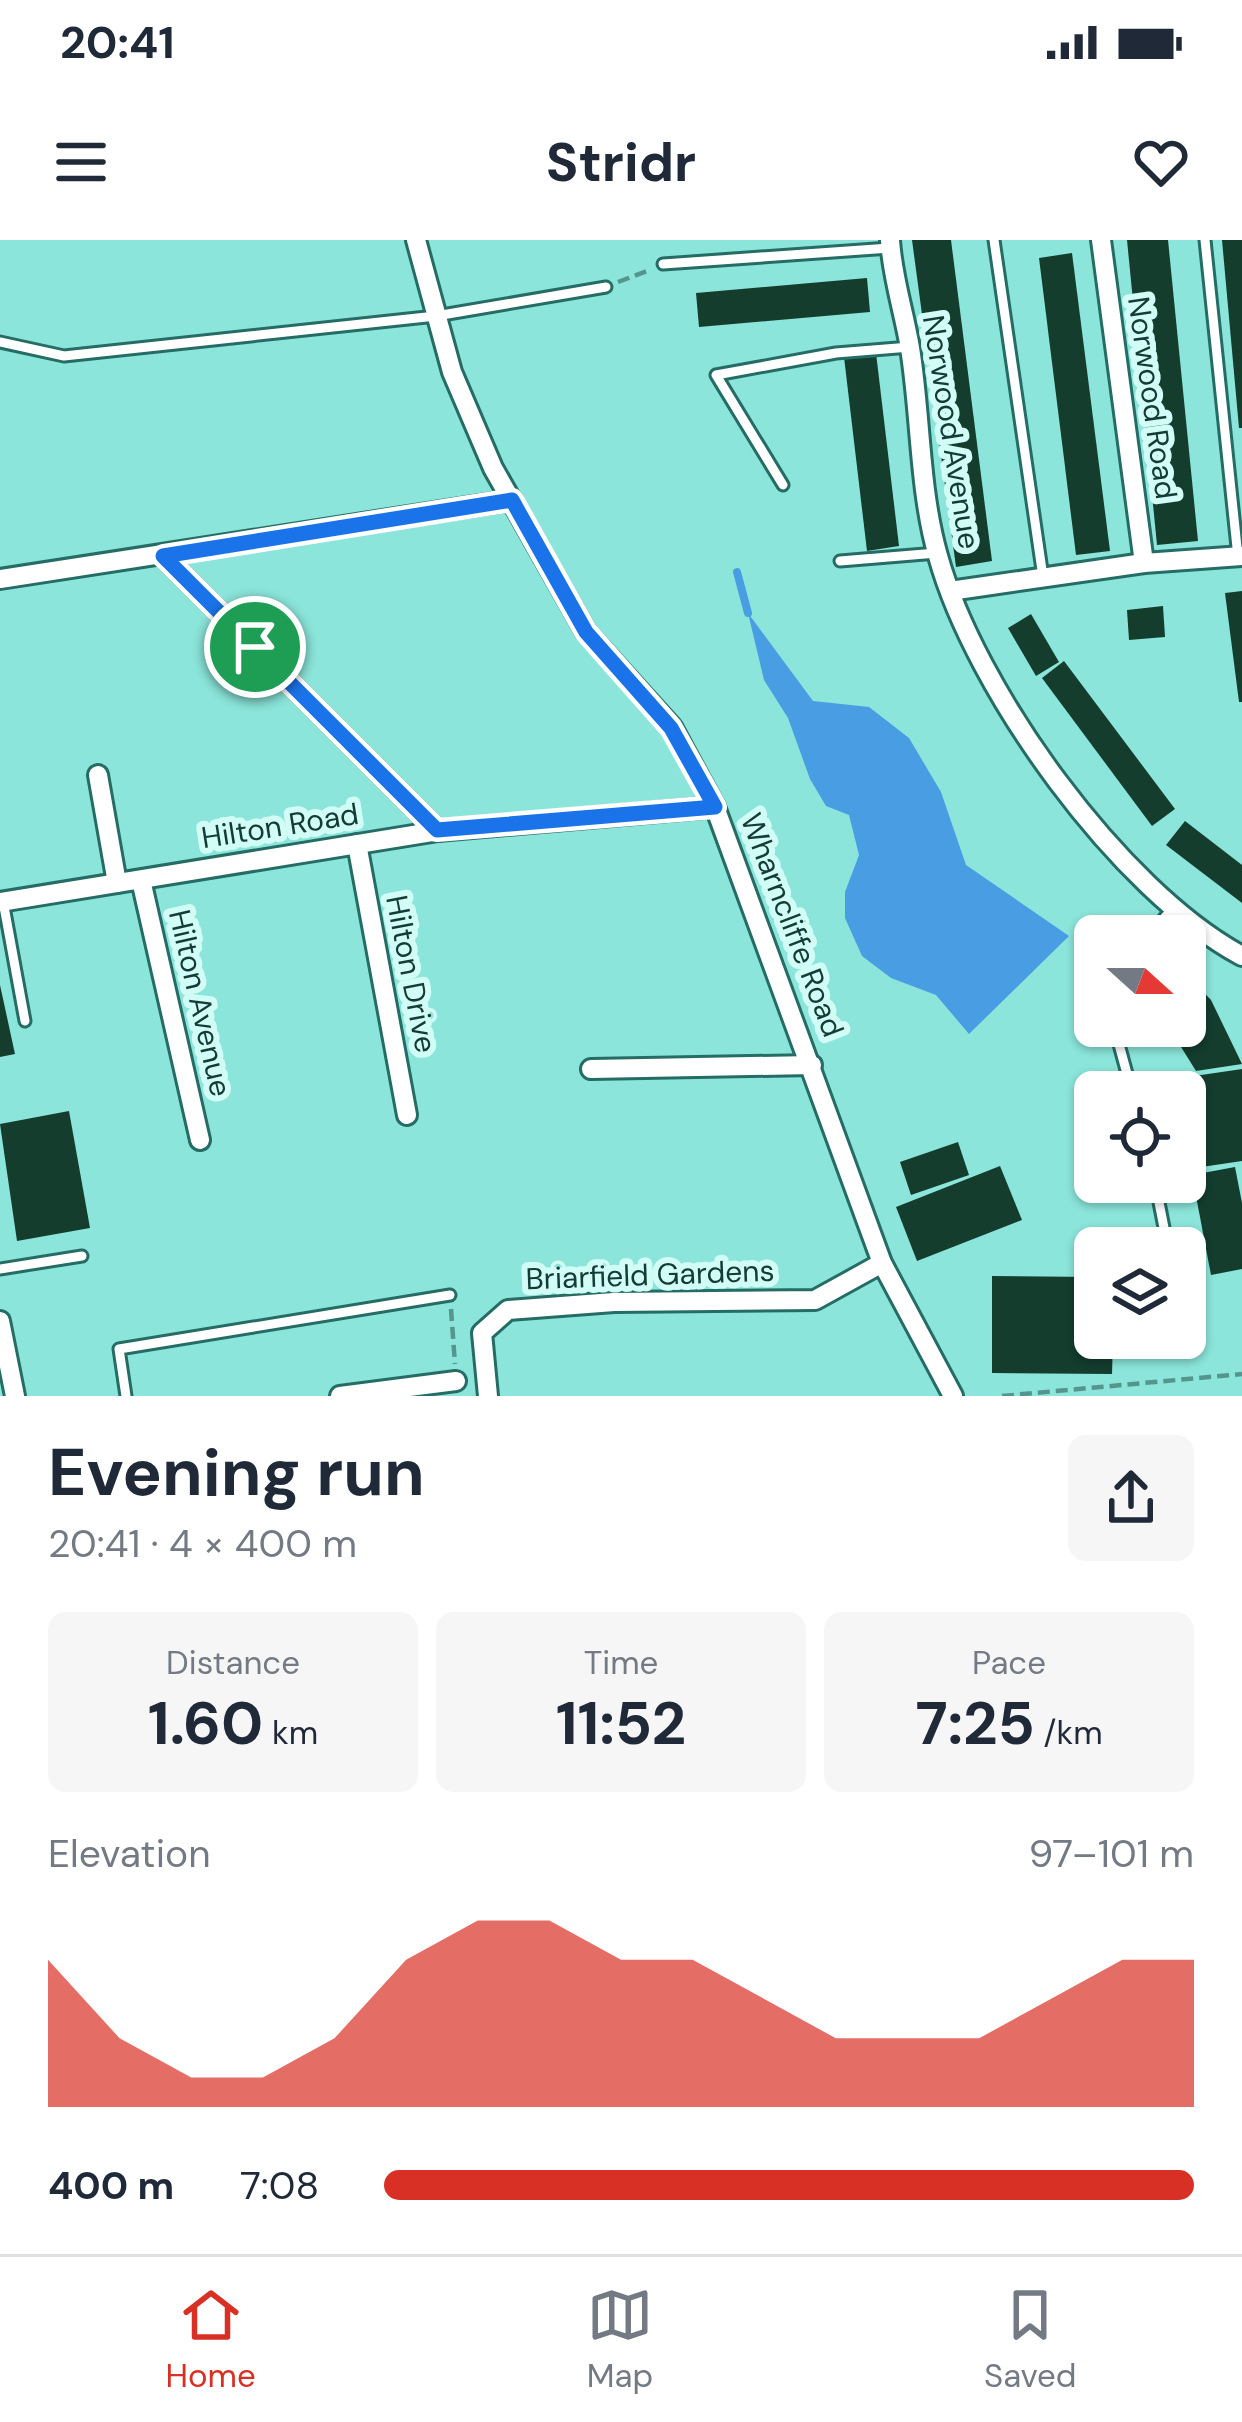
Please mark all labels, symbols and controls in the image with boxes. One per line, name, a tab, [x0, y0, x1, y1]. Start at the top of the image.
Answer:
text: 20:41	[60, 13, 175, 72]
text: Stridr	[546, 127, 696, 198]
icon: menu	[48, 129, 114, 195]
icon: heart	[1128, 129, 1194, 195]
street label: Norwood Road	[1119, 294, 1186, 502]
street label: Norwood Avenue	[914, 312, 989, 552]
pin	[204, 596, 306, 698]
icon: arrive	[222, 614, 288, 680]
street label: Hilton Road	[199, 794, 361, 857]
street label: Wharncliffe Road	[732, 807, 853, 1042]
street label: Hilton Drive	[377, 892, 446, 1056]
street label: Hilton Avenue	[160, 906, 241, 1100]
north arrow	[1074, 915, 1206, 1047]
map controls	[1074, 915, 1206, 1359]
button: locate	[1074, 1071, 1206, 1203]
button: layers	[1074, 1227, 1206, 1359]
street label: Briarfield Gardens	[525, 1251, 775, 1298]
text: Evening run	[48, 1430, 425, 1515]
button: share	[1068, 1435, 1194, 1561]
text: 20:41 · 4 × 400 m	[48, 1518, 357, 1569]
text: Distance	[166, 1641, 300, 1684]
text: Time	[584, 1641, 658, 1684]
text: Pace	[972, 1641, 1046, 1684]
text: 1.60	[148, 1684, 263, 1763]
text: 11:52	[556, 1684, 686, 1763]
text: 7:25	[915, 1684, 1035, 1763]
text: km	[263, 1711, 318, 1754]
text: /km	[1035, 1711, 1103, 1754]
text: Elevation	[48, 1828, 211, 1879]
text: 97–101 m	[1029, 1828, 1194, 1879]
text: 400 m	[48, 2160, 174, 2211]
text: 7:08	[240, 2160, 319, 2211]
tab: Home	[165, 2282, 256, 2397]
tab: Map	[587, 2282, 653, 2397]
tab: Saved	[984, 2282, 1077, 2397]

